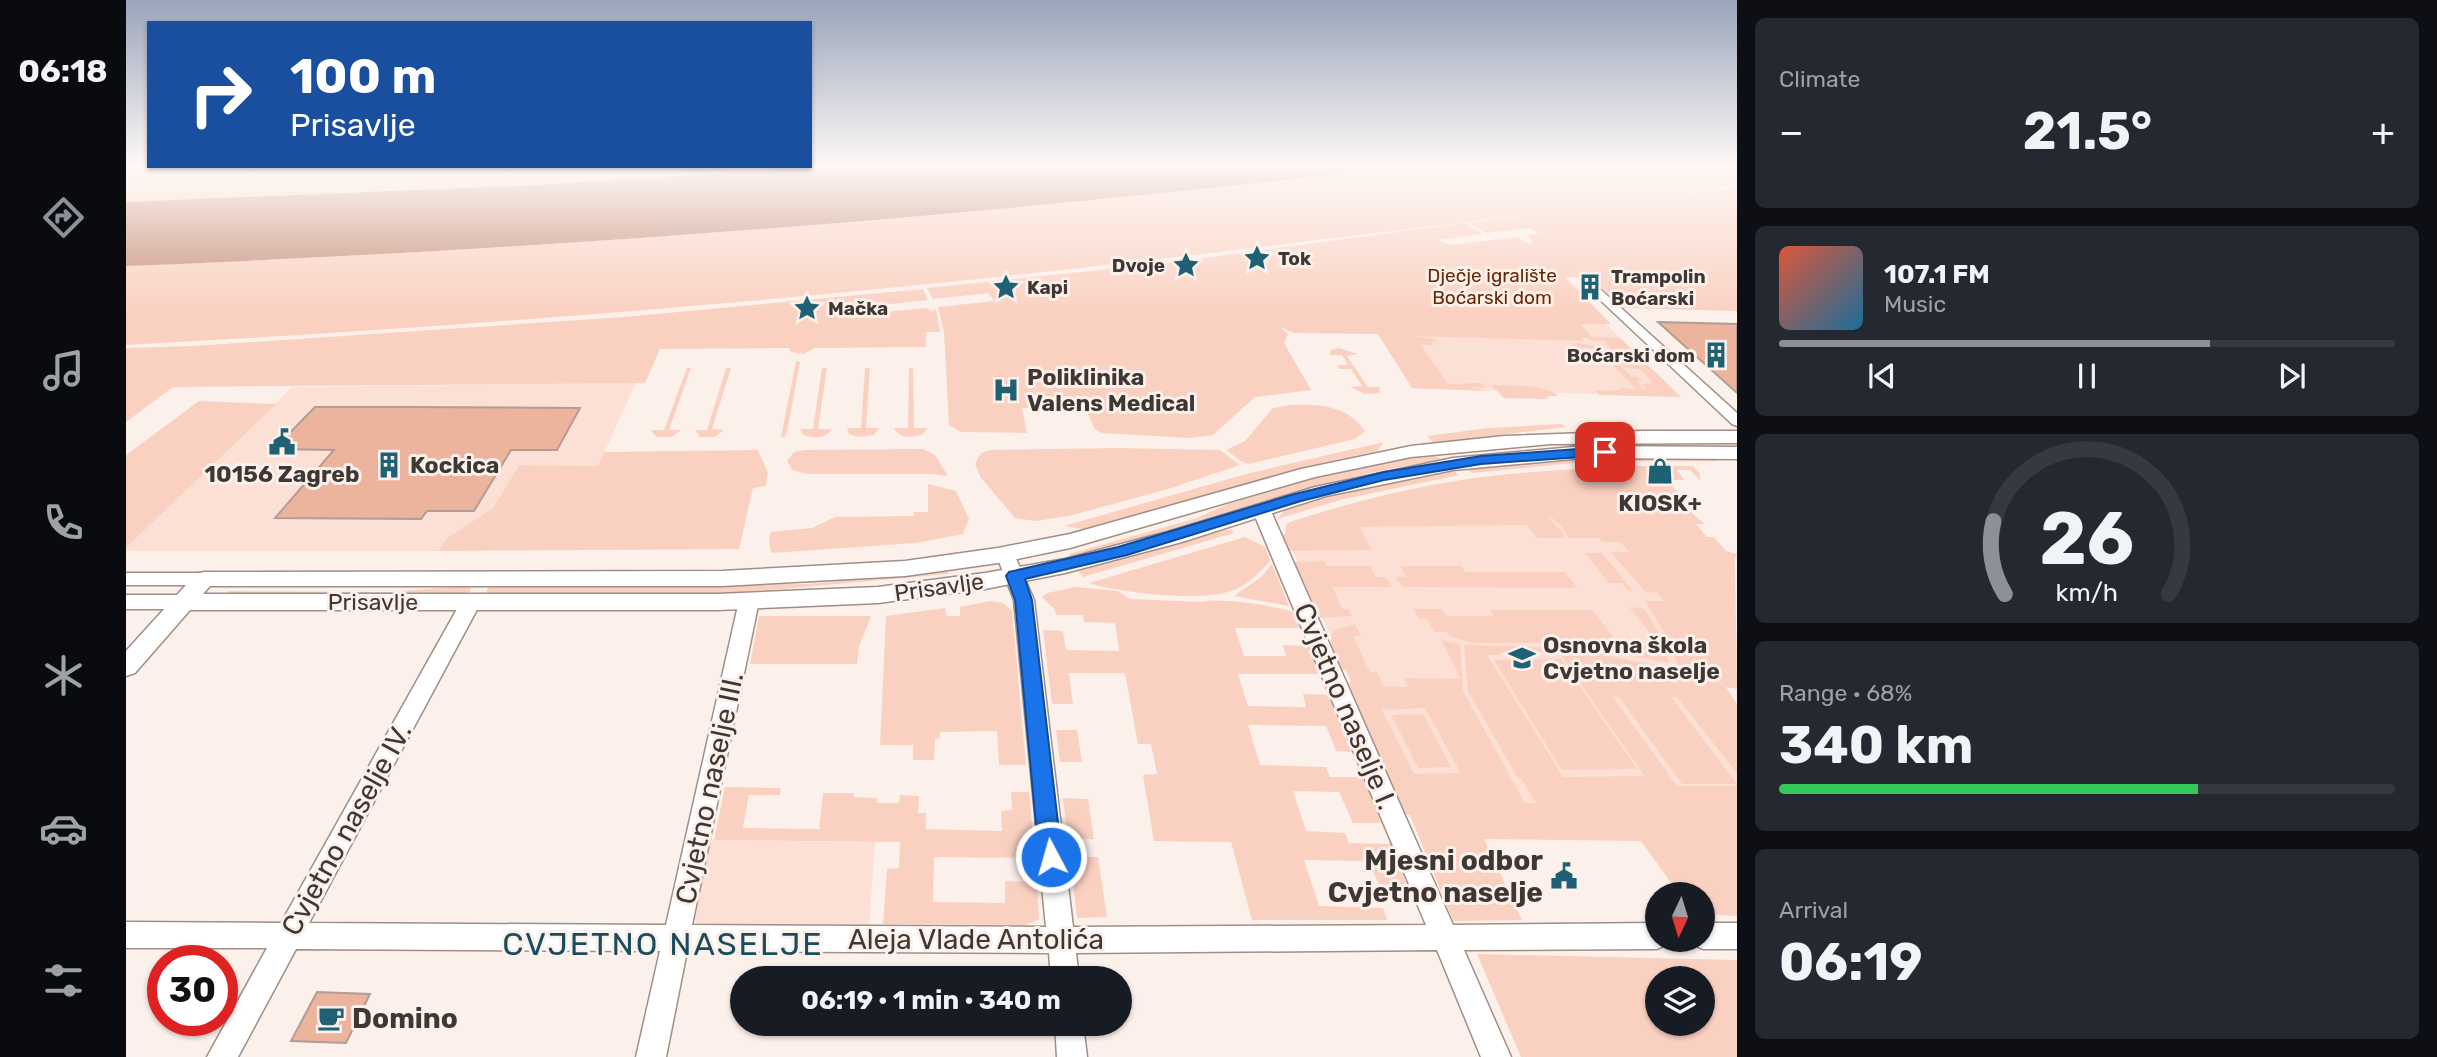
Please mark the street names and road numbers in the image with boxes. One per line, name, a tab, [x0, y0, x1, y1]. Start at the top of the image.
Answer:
street label: Prisavlje	[892, 567, 986, 607]
street label: Prisavlje	[328, 588, 418, 616]
street label: Cvjetno naselje I.	[1287, 598, 1404, 814]
street label: Cvjetno naselje III.	[669, 669, 750, 907]
street label: Cvjetno naselje IV.	[274, 717, 418, 941]
street label: Aleja Vlade Antolića	[848, 923, 1104, 956]

